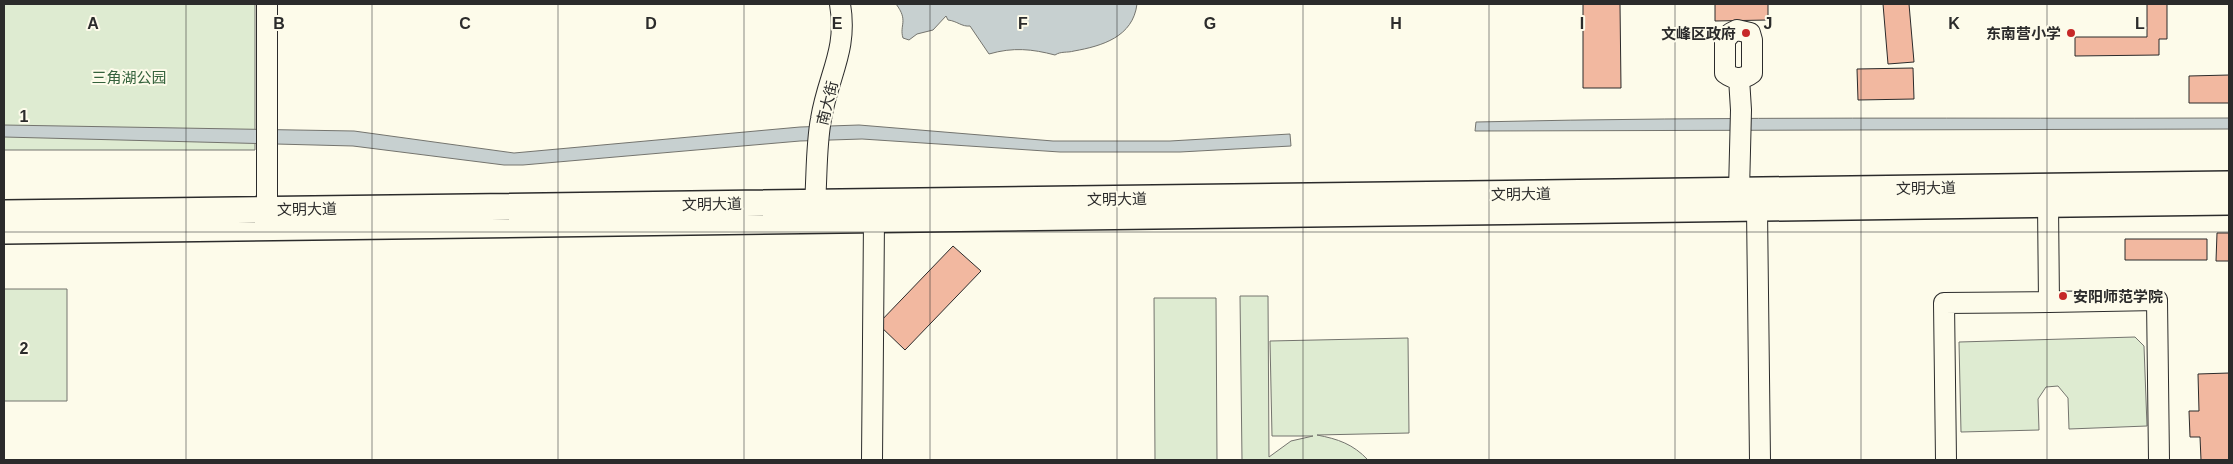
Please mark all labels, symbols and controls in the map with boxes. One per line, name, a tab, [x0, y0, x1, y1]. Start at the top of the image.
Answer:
text: A	[87, 15, 99, 32]
text: B	[273, 15, 285, 32]
text: C	[459, 15, 471, 32]
text: D	[645, 15, 657, 32]
text: E	[832, 15, 843, 32]
text: F	[1018, 15, 1028, 32]
text: G	[1204, 15, 1216, 32]
text: H	[1390, 15, 1402, 32]
text: I	[1580, 15, 1584, 32]
text: J	[1764, 15, 1772, 32]
text: K	[1948, 15, 1960, 32]
text: L	[2135, 15, 2145, 32]
place label: 文峰区政府	[1661, 25, 1736, 42]
place label: 东南营小学	[1986, 25, 2061, 42]
marker: 文峰区政府	[1740, 27, 1752, 39]
marker: 东南营小学	[2065, 27, 2077, 39]
park label: 三角湖公园	[91, 69, 167, 86]
street label: 南大街	[813, 79, 841, 127]
text: 1	[20, 108, 29, 125]
street label: 文明大道	[1896, 179, 1956, 197]
street label: 文明大道	[1491, 185, 1551, 203]
street label: 文明大道	[1087, 190, 1147, 208]
street label: 文明大道	[682, 195, 742, 213]
street label: 文明大道	[277, 200, 337, 218]
place label: 安阳师范学院	[2073, 288, 2163, 305]
marker: 安阳师范学院	[2057, 290, 2069, 302]
text: 2	[20, 340, 29, 357]

